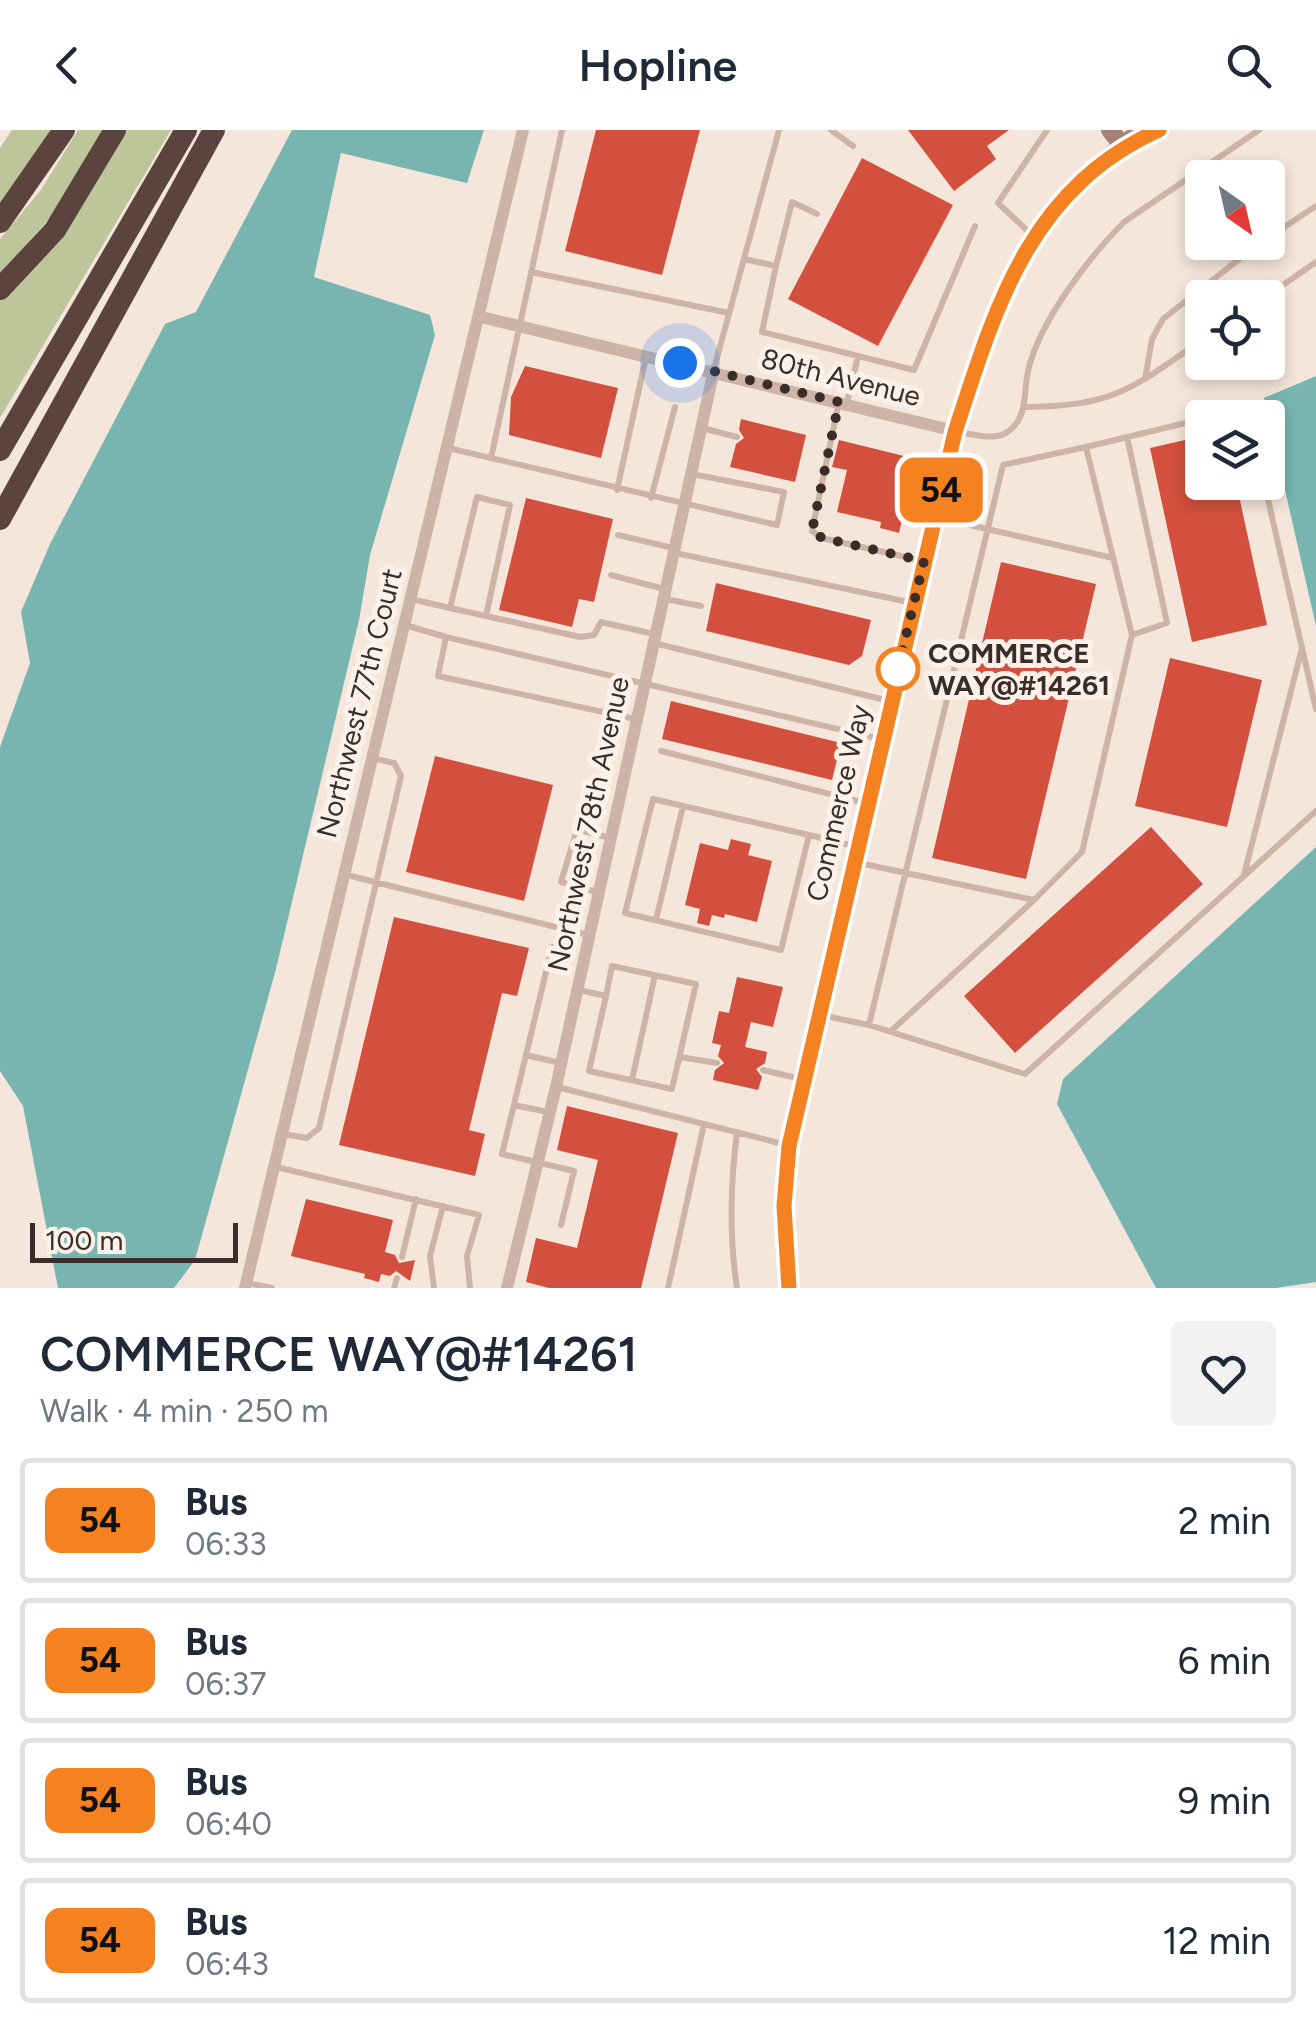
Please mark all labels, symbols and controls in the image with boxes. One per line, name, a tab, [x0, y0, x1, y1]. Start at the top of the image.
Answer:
icon: back	[40, 38, 95, 93]
text: Hopline	[579, 38, 737, 92]
icon: search	[1221, 38, 1276, 93]
north arrow	[1185, 160, 1285, 260]
map controls	[1185, 160, 1285, 500]
button: locate	[1185, 280, 1285, 380]
your location	[655, 338, 705, 388]
street label: 80th Avenue	[758, 341, 924, 413]
button: layers	[1185, 400, 1285, 500]
line badge: 54	[896, 458, 986, 522]
text: 54	[920, 469, 962, 511]
street label: Northwest 77th Court	[309, 565, 409, 841]
place label: COMMERCE WAY@#14261	[928, 636, 1110, 702]
marker: COMMERCE WAY@#14261	[877, 648, 919, 690]
street label: Northwest 78th Avenue	[540, 673, 636, 975]
street label: Commerce Way	[799, 701, 877, 905]
scale bar	[30, 1218, 238, 1262]
text: 100 m	[45, 1223, 123, 1257]
button: heart	[1171, 1321, 1276, 1426]
text: COMMERCE WAY@#14261	[40, 1325, 638, 1383]
text: Walk · 4 min · 250 m	[40, 1392, 328, 1430]
text: Bus	[185, 1479, 248, 1525]
text: 2 min	[1178, 1498, 1271, 1544]
text: 54	[79, 1499, 121, 1541]
text: 06:33	[185, 1525, 267, 1563]
text: Bus	[185, 1619, 248, 1665]
text: 6 min	[1178, 1638, 1271, 1684]
text: 54	[79, 1639, 121, 1681]
text: 06:37	[185, 1665, 266, 1703]
text: Bus	[185, 1759, 248, 1805]
text: 9 min	[1178, 1778, 1271, 1824]
text: 54	[79, 1779, 121, 1821]
text: 06:40	[185, 1805, 272, 1843]
text: Bus	[185, 1899, 248, 1945]
text: 12 min	[1162, 1918, 1271, 1964]
text: 54	[79, 1919, 121, 1961]
text: 06:43	[185, 1945, 269, 1983]

